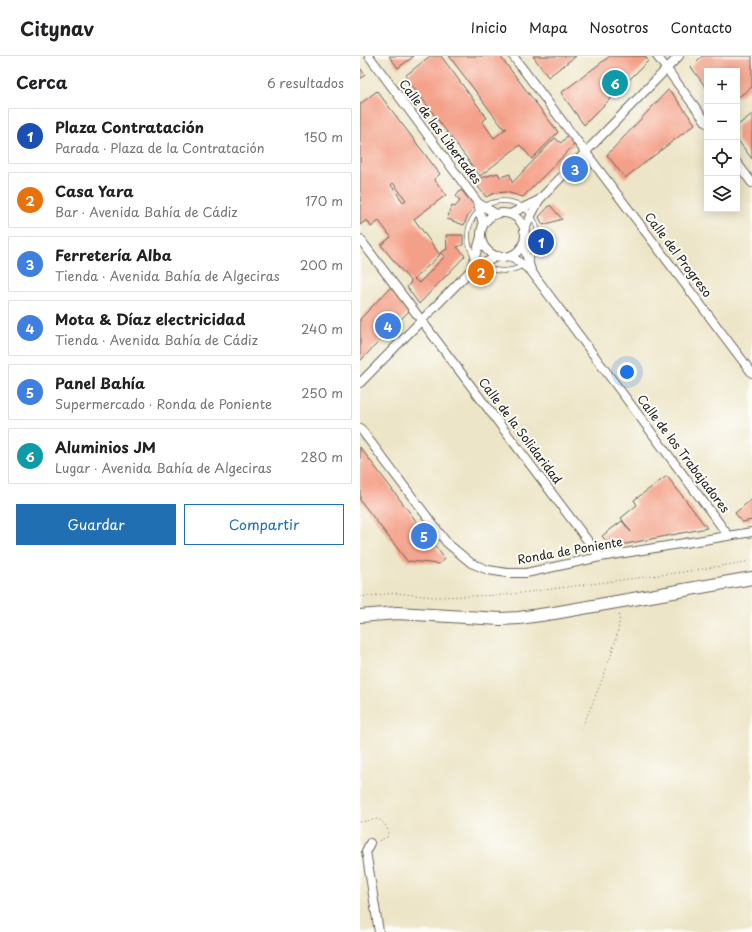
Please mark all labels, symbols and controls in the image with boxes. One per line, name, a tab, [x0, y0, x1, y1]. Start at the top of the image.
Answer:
text: Citynav	[20, 14, 94, 42]
text: Inicio	[471, 17, 507, 38]
text: Mapa	[529, 17, 567, 38]
text: Nosotros	[589, 17, 649, 38]
text: Contacto	[671, 17, 732, 38]
pin: 6	[602, 68, 628, 98]
map controls	[704, 68, 740, 212]
button: +	[704, 68, 740, 104]
text: Cerca	[16, 69, 67, 95]
text: 6 resultados	[267, 73, 344, 92]
street label: Calle de las Libertades	[395, 75, 487, 188]
button: −	[704, 104, 740, 140]
text: Plaza Contratación	[55, 115, 204, 138]
text: 1	[27, 127, 33, 146]
text: 150 m	[304, 127, 343, 146]
text: Parada · Plaza de la Contratación	[55, 138, 265, 157]
button: locate	[704, 140, 740, 176]
pin: 3	[562, 154, 588, 184]
button: layers	[704, 176, 740, 212]
text: Casa Yara	[55, 179, 134, 202]
text: 2	[25, 191, 35, 210]
text: 170 m	[305, 191, 343, 210]
text: Bar · Avenida Bahía de Cádiz	[55, 202, 238, 221]
street label: Calle del Progreso	[641, 208, 717, 301]
pin: 1	[528, 227, 554, 257]
text: Ferretería Alba	[55, 243, 172, 266]
text: 3	[26, 255, 34, 274]
text: 200 m	[300, 255, 343, 274]
pin: 2	[468, 257, 494, 287]
text: Tienda · Avenida Bahía de Algeciras	[55, 266, 280, 285]
text: Mota & Díaz electricidad	[55, 307, 245, 330]
pin: 4	[375, 311, 401, 341]
text: 4	[26, 319, 34, 338]
text: 240 m	[301, 319, 343, 338]
text: Tienda · Avenida Bahía de Cádiz	[55, 330, 258, 349]
your location	[617, 362, 637, 382]
text: Panel Bahía	[55, 371, 145, 394]
street label: Calle de la Solidaridad	[475, 373, 567, 487]
text: 5	[26, 383, 34, 402]
text: 250 m	[301, 383, 343, 402]
street label: Calle de los Trabajadores	[633, 390, 735, 517]
text: Supermercado · Ronda de Poniente	[55, 394, 272, 413]
text: Aluminios JM	[55, 435, 156, 458]
text: 6	[25, 447, 35, 466]
text: 280 m	[301, 447, 343, 466]
text: Lugar · Avenida Bahía de Algeciras	[55, 458, 272, 477]
button: Guardar	[16, 504, 176, 545]
button: Compartir	[184, 504, 344, 545]
pin: 5	[411, 521, 437, 551]
street label: Ronda de Poniente	[516, 532, 624, 568]

